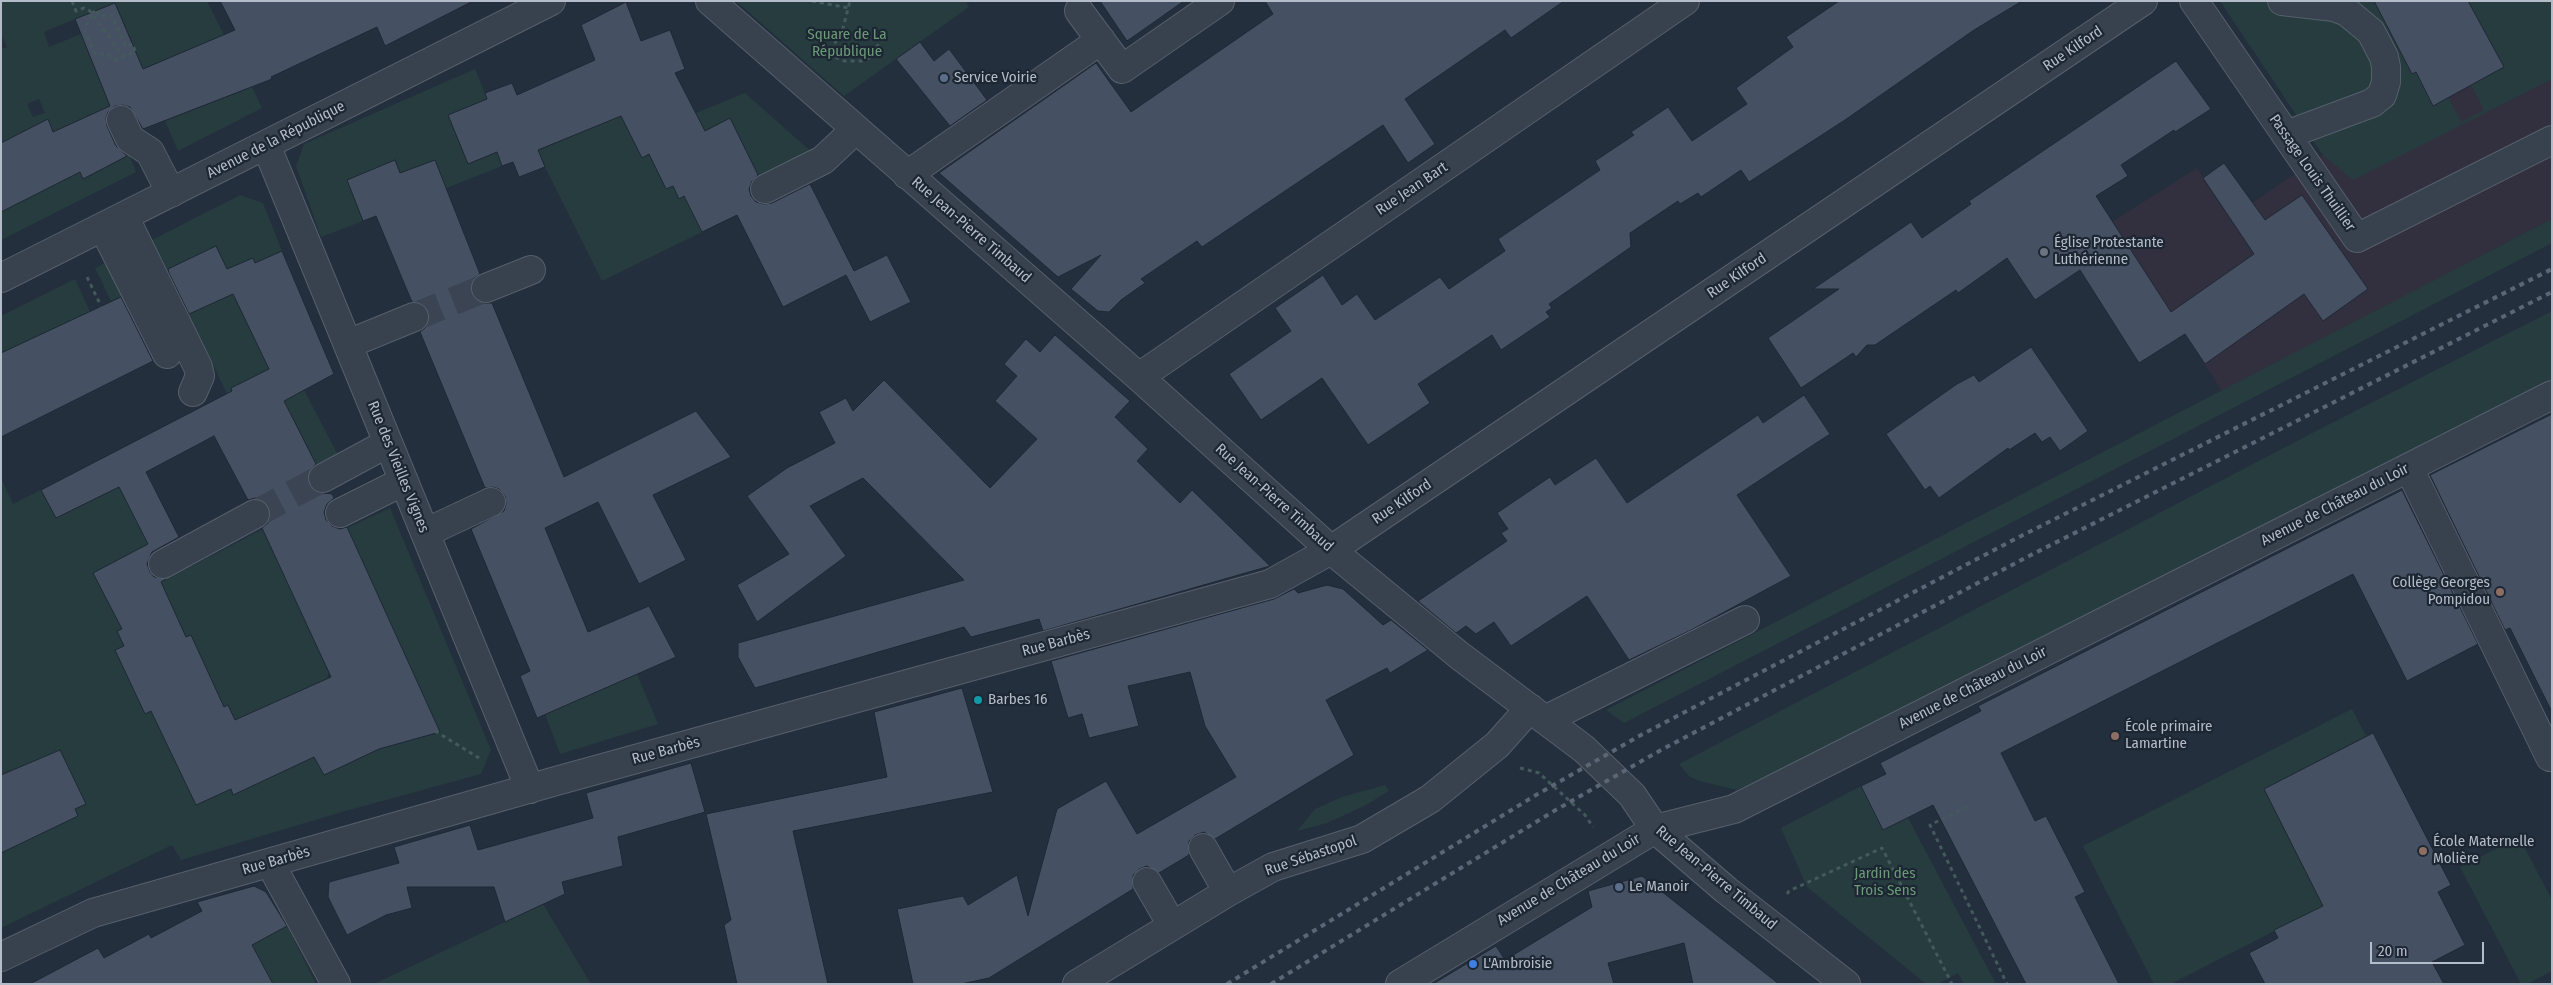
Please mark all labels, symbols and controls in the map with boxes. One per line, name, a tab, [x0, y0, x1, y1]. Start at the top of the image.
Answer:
street label: Rue Kilford	[2040, 23, 2106, 75]
park label: Square de La République	[807, 26, 887, 61]
place label: Service Voirie	[954, 69, 1037, 87]
marker: Service Voirie	[938, 72, 950, 84]
street label: Avenue de la République	[204, 97, 348, 183]
street label: Passage Louis Thuillier	[2265, 111, 2359, 235]
street label: Rue Jean Bart	[1373, 158, 1451, 220]
street label: Rue Jean-Pierre Timbaud	[908, 173, 1034, 287]
place label: Église Protestante Luthérienne	[2054, 234, 2164, 269]
marker: Église Protestante Luthérienne	[2038, 246, 2050, 258]
street label: Rue Kilford	[1704, 250, 1770, 302]
street label: Rue des Vieilles Vignes	[363, 399, 433, 535]
street label: Rue Jean-Pierre Timbaud	[1211, 440, 1337, 556]
street label: Avenue de Château du Loir	[2258, 460, 2412, 550]
street label: Rue Kilford	[1369, 476, 1435, 528]
place label: Collège Georges Pompidou	[2392, 574, 2490, 609]
marker: Collège Georges Pompidou	[2494, 586, 2506, 598]
street label: Rue Barbès	[1020, 625, 1092, 661]
street label: Avenue de Château du Loir	[1896, 643, 2050, 733]
place label: Barbes 16	[988, 691, 1047, 709]
marker: Barbes 16	[972, 694, 984, 706]
place label: École primaire Lamartine	[2125, 718, 2212, 753]
marker: École primaire Lamartine	[2109, 730, 2121, 742]
street label: Rue Barbès	[630, 733, 702, 769]
street label: Rue Jean-Pierre Timbaud	[1652, 822, 1780, 934]
street label: Avenue de Château du Loir	[1494, 830, 1644, 930]
street label: Rue Sébastopol	[1263, 832, 1359, 880]
place label: École Maternelle Molière	[2433, 833, 2534, 868]
street label: Rue Barbès	[240, 843, 312, 879]
marker: École Maternelle Molière	[2417, 845, 2429, 857]
park label: Jardin des Trois Sens	[1854, 865, 1916, 900]
place label: Le Manoir	[1629, 878, 1689, 896]
marker: Le Manoir	[1613, 881, 1625, 893]
scale bar	[2373, 932, 2487, 964]
text: 20 m	[2378, 942, 2408, 960]
place label: L'Ambroisie	[1483, 955, 1552, 973]
marker: L'Ambroisie	[1467, 958, 1479, 970]

